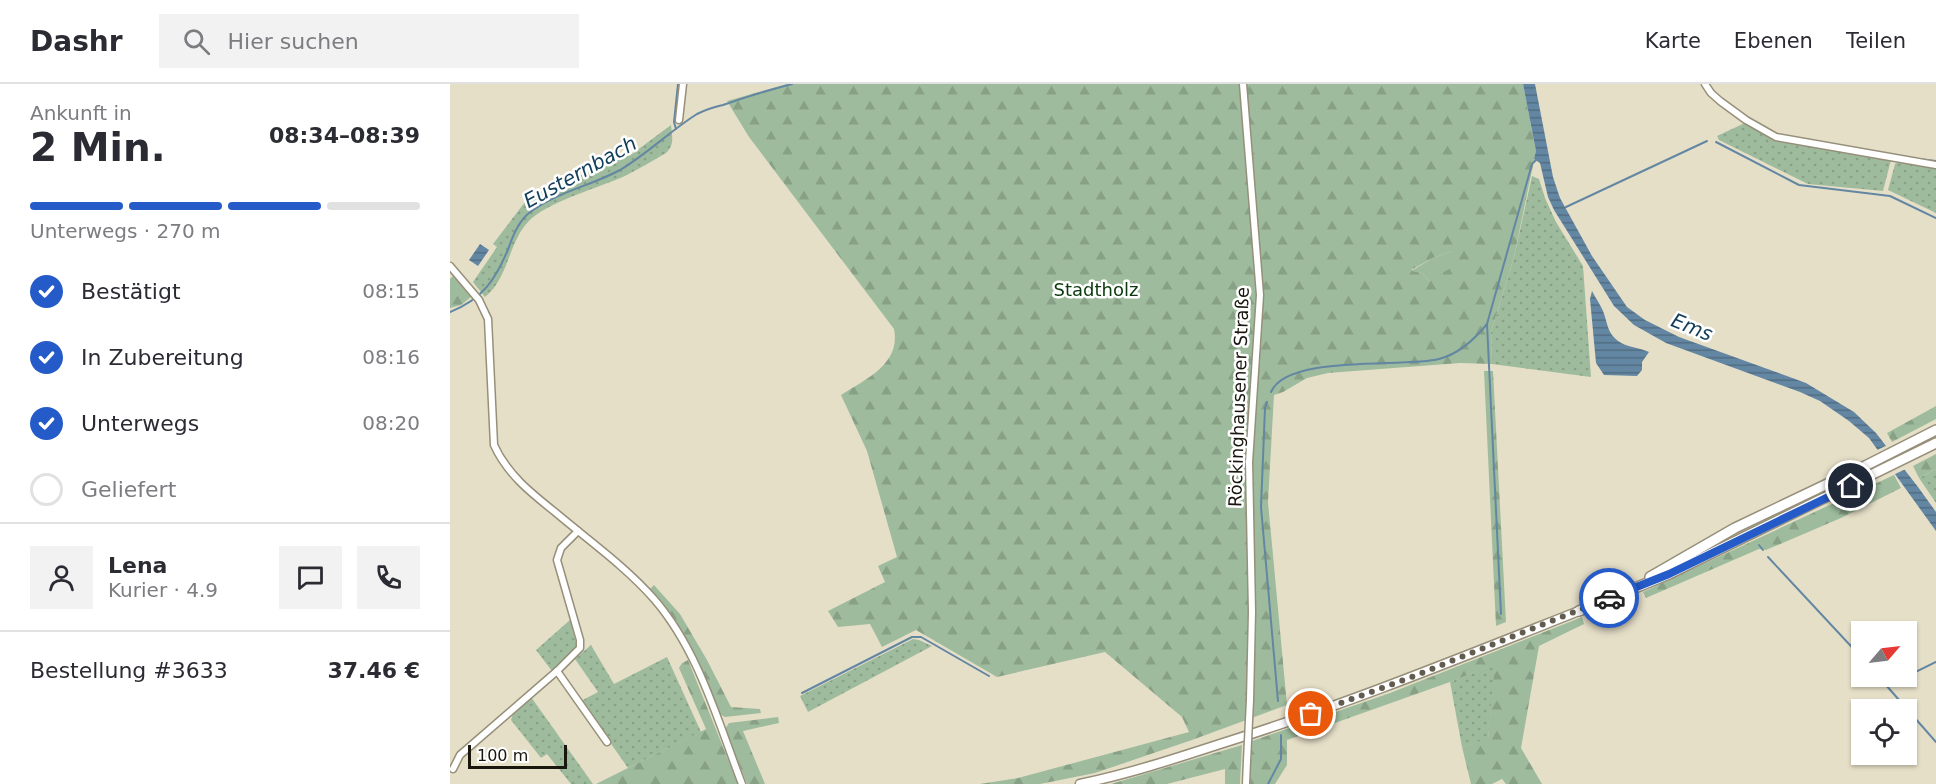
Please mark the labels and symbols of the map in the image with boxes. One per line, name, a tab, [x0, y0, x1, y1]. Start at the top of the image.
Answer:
water label: Eusternbach	[519, 131, 641, 213]
park label: Stadtholz	[1054, 279, 1138, 300]
street label: Röckinghausener Straße	[1224, 287, 1253, 507]
water label: Ems	[1668, 308, 1716, 346]
pin	[1825, 460, 1876, 511]
courier	[1579, 568, 1639, 628]
north arrow	[1851, 621, 1917, 687]
pin	[1285, 688, 1336, 739]
scale bar	[468, 742, 567, 770]

